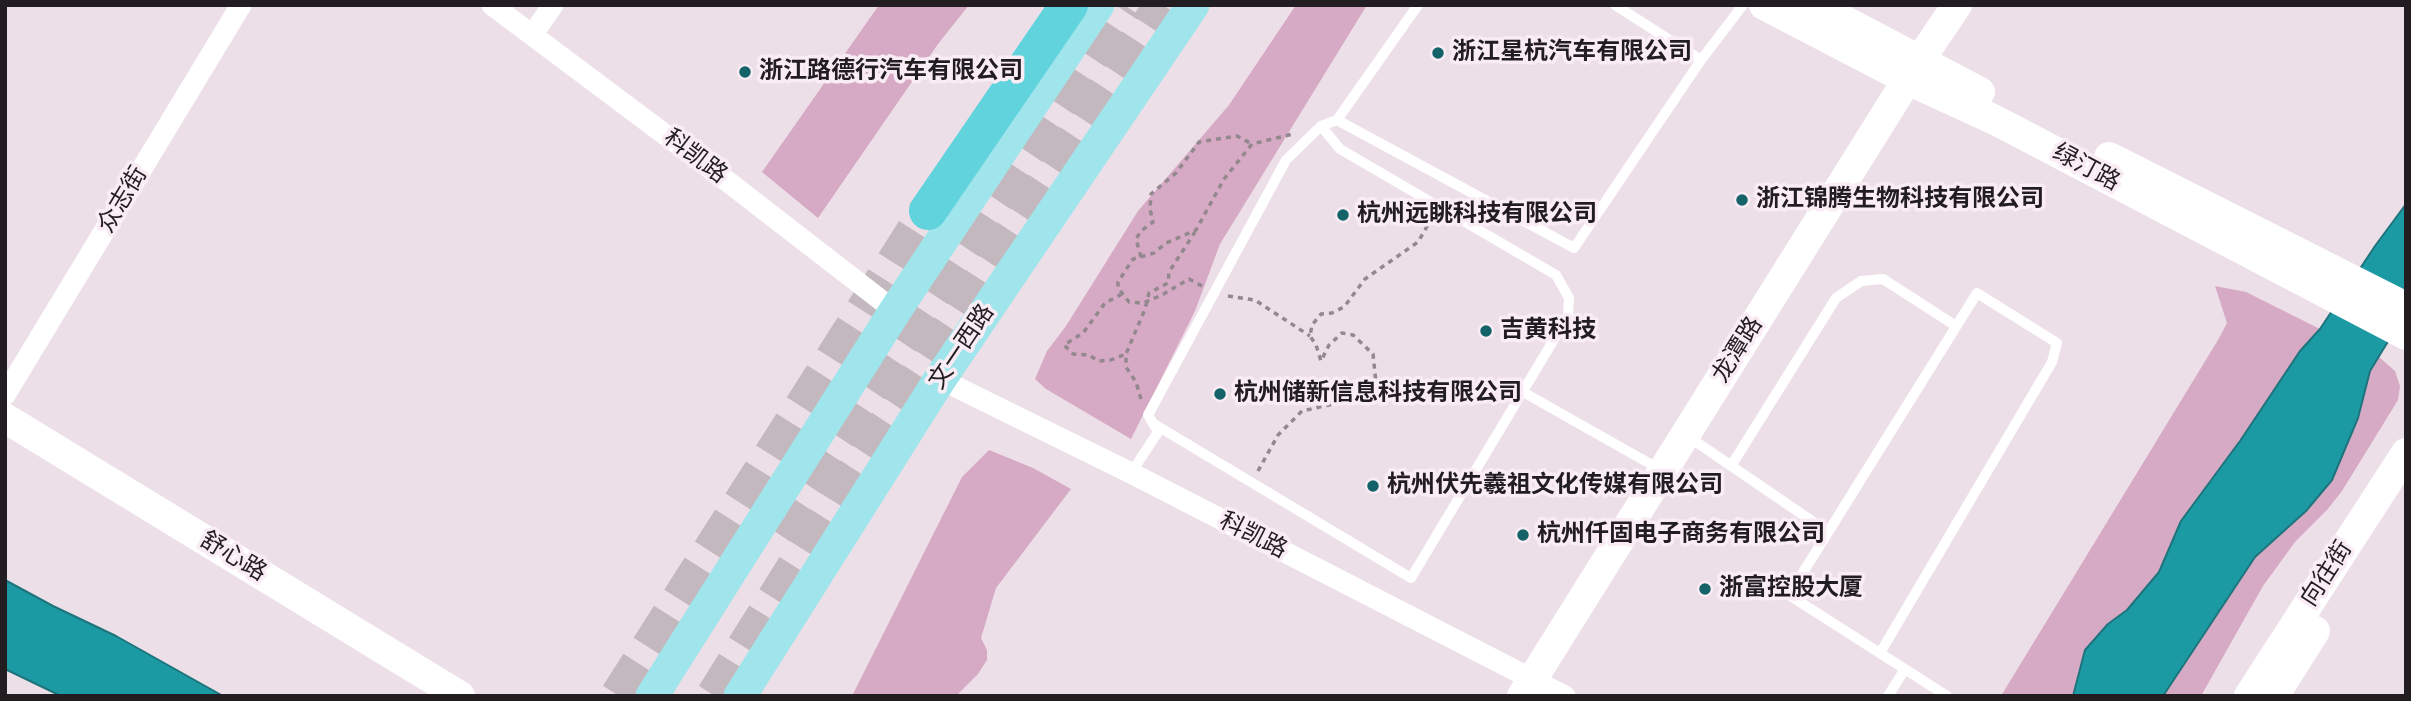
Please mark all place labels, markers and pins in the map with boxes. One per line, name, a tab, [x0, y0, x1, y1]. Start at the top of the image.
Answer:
place label: 浙江星杭汽车有限公司	[1452, 39, 1692, 67]
marker: 浙江星杭汽车有限公司	[1430, 45, 1446, 61]
place label: 浙江路德行汽车有限公司	[759, 58, 1023, 86]
marker: 浙江路德行汽车有限公司	[737, 64, 753, 80]
place label: 浙江锦腾生物科技有限公司	[1756, 186, 2044, 214]
marker: 浙江锦腾生物科技有限公司	[1734, 192, 1750, 208]
place label: 杭州远眺科技有限公司	[1357, 201, 1597, 229]
marker: 杭州远眺科技有限公司	[1335, 207, 1351, 223]
place label: 吉黄科技	[1500, 317, 1596, 345]
marker: 吉黄科技	[1478, 323, 1494, 339]
place label: 杭州储新信息科技有限公司	[1234, 380, 1522, 408]
marker: 杭州储新信息科技有限公司	[1212, 386, 1228, 402]
place label: 杭州伏先羲祖文化传媒有限公司	[1387, 472, 1723, 500]
marker: 杭州伏先羲祖文化传媒有限公司	[1365, 478, 1381, 494]
place label: 杭州仟固电子商务有限公司	[1537, 521, 1825, 549]
marker: 杭州仟固电子商务有限公司	[1515, 527, 1531, 543]
place label: 浙富控股大厦	[1719, 575, 1863, 603]
marker: 浙富控股大厦	[1697, 581, 1713, 597]

